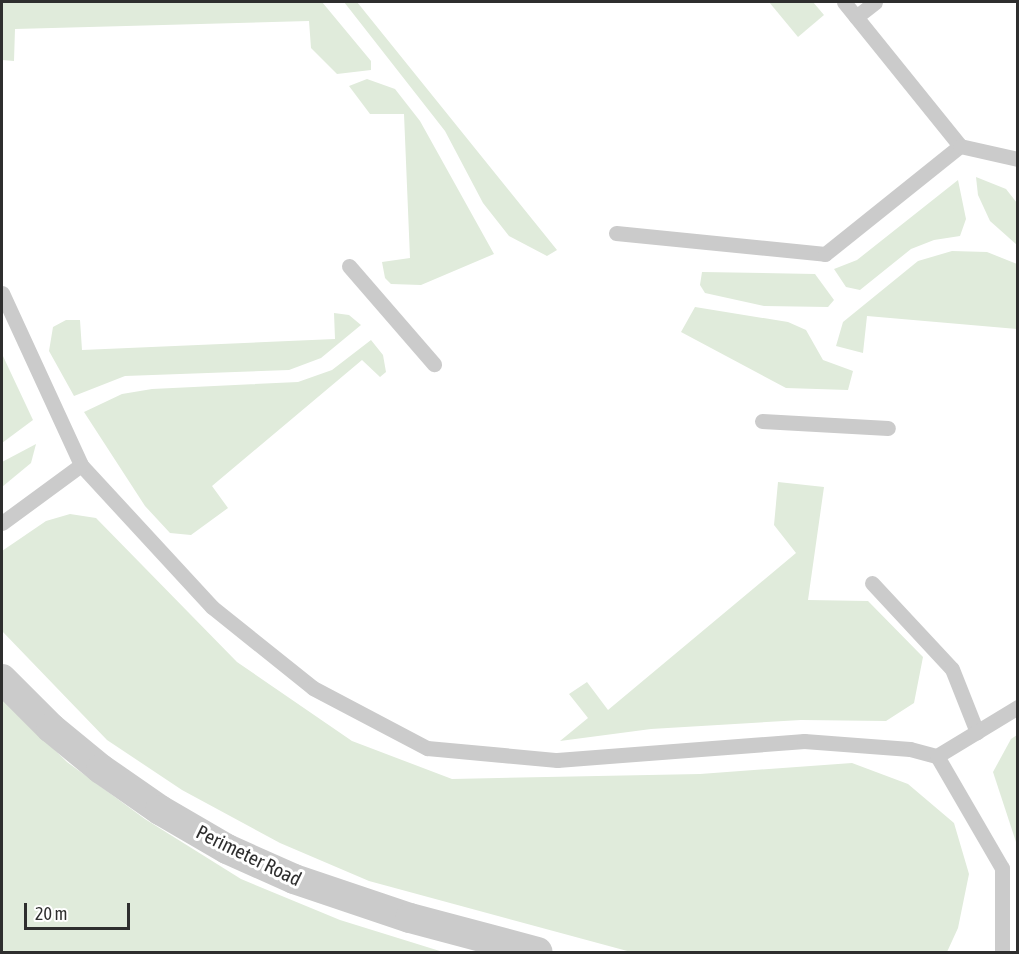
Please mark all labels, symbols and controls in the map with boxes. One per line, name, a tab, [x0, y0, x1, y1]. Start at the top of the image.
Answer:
street label: Perimeter Road	[192, 819, 306, 891]
scale bar	[27, 891, 134, 929]
text: 20 m	[35, 903, 67, 924]

